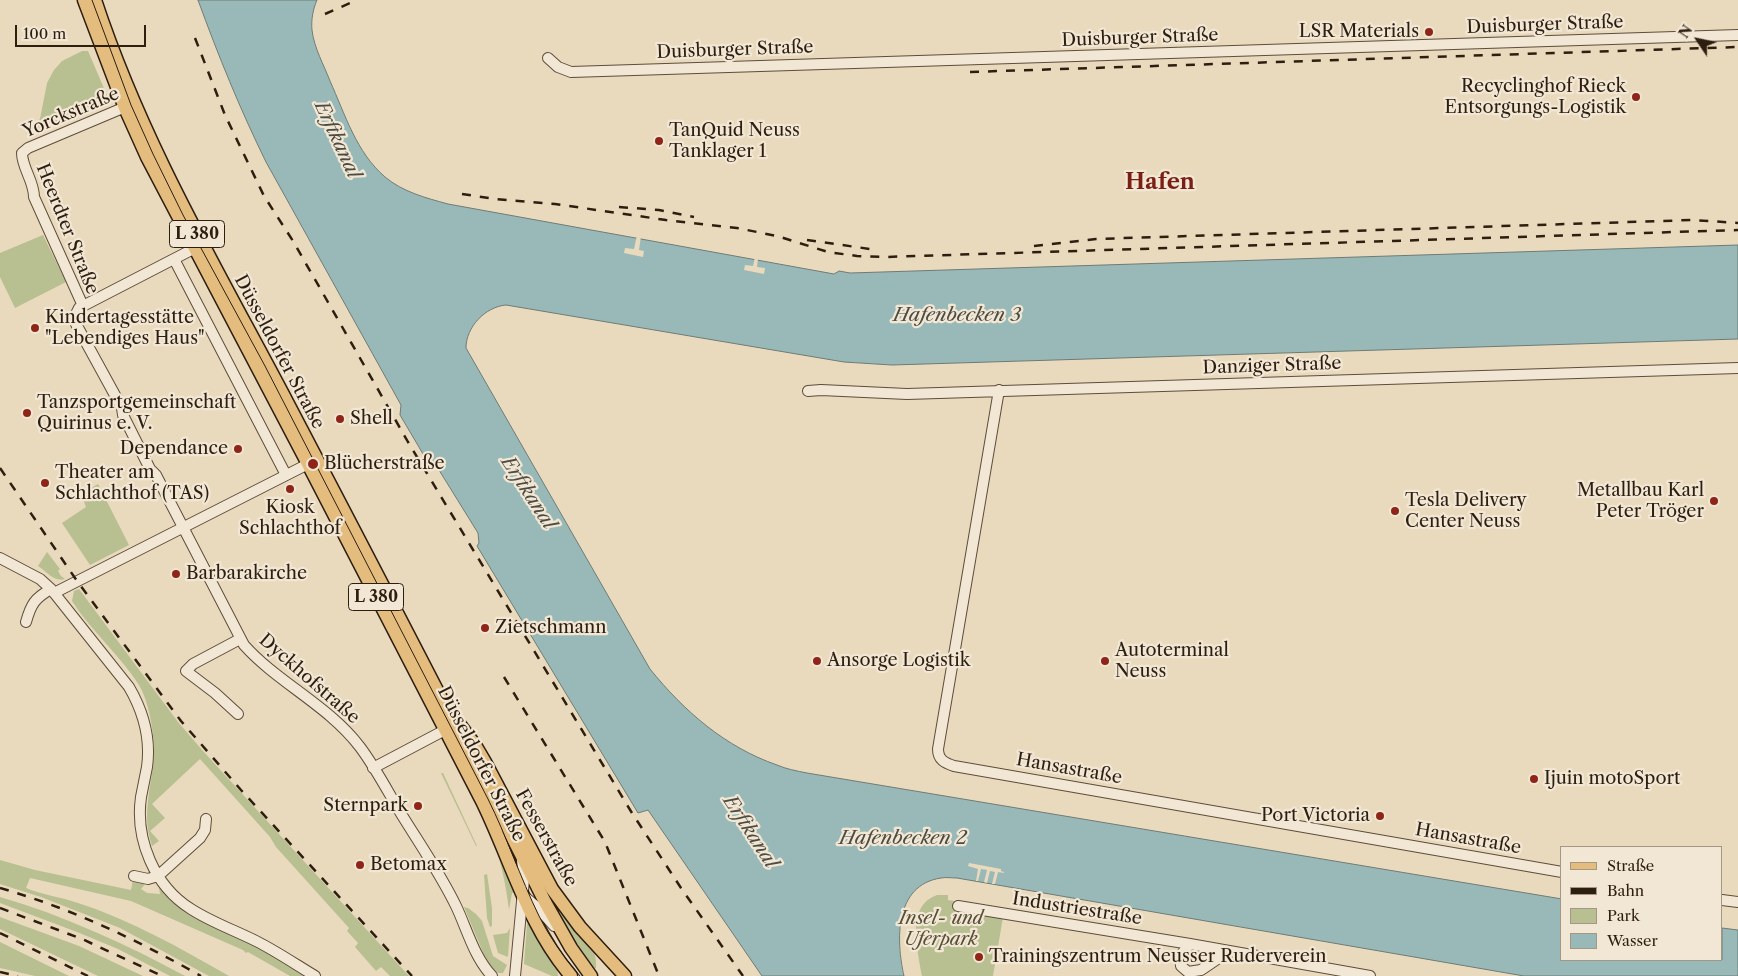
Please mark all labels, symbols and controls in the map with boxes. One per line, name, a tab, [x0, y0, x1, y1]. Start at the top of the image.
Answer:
street label: Duisburger Straße	[1466, 11, 1624, 39]
scale bar	[18, 15, 149, 47]
north arrow	[1673, 15, 1723, 65]
place label: LSR Materials	[1299, 21, 1419, 43]
text: N	[1675, 22, 1696, 42]
text: 100 m	[23, 24, 66, 43]
street label: Duisburger Straße	[1061, 24, 1219, 52]
marker: LSR Materials	[1423, 26, 1435, 38]
street label: Duisburger Straße	[656, 36, 814, 64]
place label: Recyclinghof Rieck Entsorgungs-Logistik	[1445, 76, 1626, 118]
street label: Yorckstraße	[20, 83, 122, 143]
marker: Recyclinghof Rieck Entsorgungs-Logistik	[1630, 91, 1642, 103]
water label: Erftkanal	[309, 98, 365, 182]
place label: TanQuid Neuss Tanklager 1	[669, 120, 800, 162]
marker: TanQuid Neuss Tanklager 1	[653, 135, 665, 147]
street label: Heerdter Straße	[31, 161, 103, 297]
district label: Hafen	[1125, 170, 1195, 196]
road number: L 380	[170, 220, 224, 248]
street label: Düsseldorfer Straße	[229, 271, 329, 433]
water label: Hafenbecken 3	[893, 305, 1021, 327]
place label: Kindertagesstätte "Lebendiges Haus"	[45, 307, 205, 350]
marker: Kindertagesstätte "Lebendiges Haus"	[29, 322, 41, 334]
street label: Danziger Straße	[1202, 353, 1342, 379]
place label: Tanzsportgemeinschaft Quirinus e. V.	[37, 392, 236, 434]
marker: Tanzsportgemeinschaft Quirinus e. V.	[21, 407, 33, 419]
place label: Shell	[350, 408, 393, 430]
marker: Shell	[334, 413, 346, 425]
place label: Dependance	[120, 438, 228, 460]
marker: Dependance	[232, 443, 244, 455]
water label: Erftkanal	[496, 452, 560, 534]
place label: Blücherstraße	[324, 453, 445, 475]
marker: Blücherstraße	[306, 457, 320, 471]
place label: Theater am Schlachthof (TAS)	[55, 462, 209, 504]
marker: Theater am Schlachthof (TAS)	[39, 477, 51, 489]
place label: Metallbau Karl Peter Tröger	[1577, 480, 1704, 522]
marker: Kiosk Schlachthof	[284, 483, 296, 495]
place label: Tesla Delivery Center Neuss	[1405, 490, 1527, 532]
marker: Metallbau Karl Peter Tröger	[1708, 495, 1720, 507]
place label: Kiosk Schlachthof	[239, 497, 341, 540]
marker: Tesla Delivery Center Neuss	[1389, 505, 1401, 517]
place label: Barbarakirche	[186, 563, 307, 585]
marker: Barbarakirche	[170, 568, 182, 580]
road number: L 380	[348, 584, 404, 610]
place label: Zietschmann	[495, 617, 606, 639]
marker: Zietschmann	[479, 622, 491, 634]
street label: Dyckhofstraße	[254, 629, 364, 729]
place label: Autoterminal Neuss	[1115, 640, 1229, 682]
place label: Ansorge Logistik	[827, 650, 970, 672]
marker: Ansorge Logistik	[811, 655, 823, 667]
marker: Autoterminal Neuss	[1099, 655, 1111, 667]
street label: Düsseldorfer Straße	[432, 683, 530, 845]
street label: Hansastraße	[1014, 749, 1124, 789]
place label: Ijuin motoSport	[1544, 768, 1680, 790]
marker: Ijuin motoSport	[1528, 773, 1540, 785]
street label: Fesserstraße	[510, 786, 582, 890]
water label: Erftkanal	[718, 791, 782, 873]
place label: Sternpark	[323, 795, 408, 817]
marker: Sternpark	[412, 800, 424, 812]
place label: Port Victoria	[1261, 805, 1370, 827]
marker: Port Victoria	[1374, 810, 1386, 822]
street label: Hansastraße	[1413, 819, 1523, 859]
water label: Hafenbecken 2	[839, 828, 967, 850]
legend	[1560, 846, 1723, 961]
place label: Betomax	[370, 854, 447, 876]
text: Straße	[1607, 856, 1654, 875]
marker: Betomax	[354, 859, 366, 871]
text: Bahn	[1607, 881, 1644, 900]
street label: Industriestraße	[1011, 888, 1143, 930]
text: Park	[1607, 906, 1640, 925]
park label: Insel- und Uferpark	[899, 908, 983, 951]
text: Wasser	[1607, 931, 1658, 950]
place label: Trainingszentrum Neusser Ruderverein	[989, 946, 1327, 968]
marker: Trainingszentrum Neusser Ruderverein	[973, 951, 985, 963]

